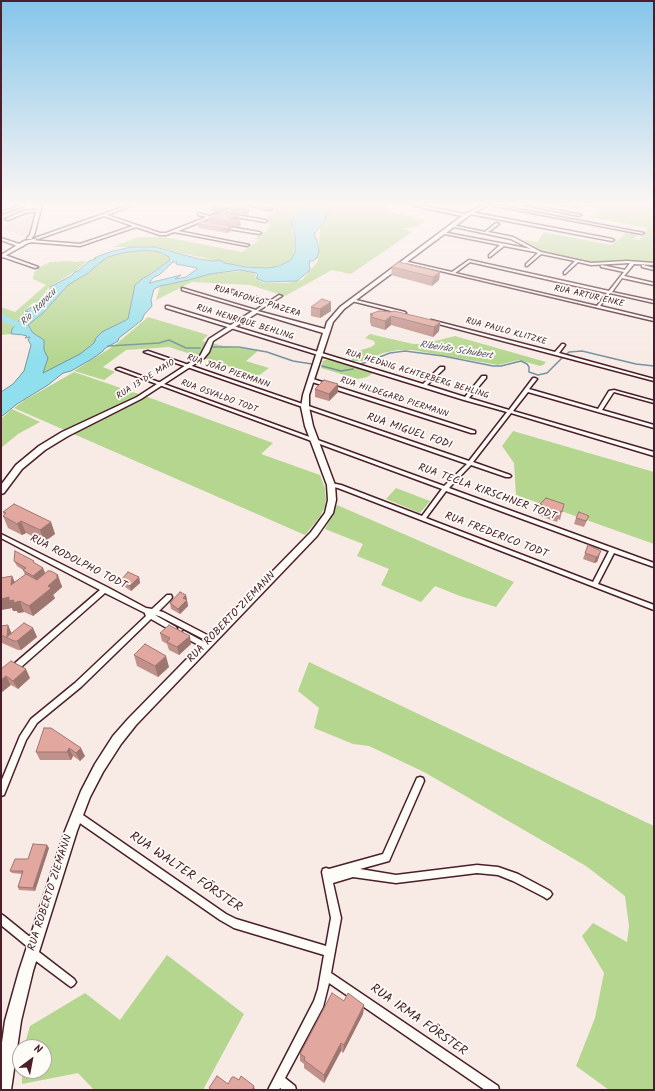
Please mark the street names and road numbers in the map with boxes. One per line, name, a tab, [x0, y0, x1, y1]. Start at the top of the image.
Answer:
street label: RUA AFONSO PIAZERA	[212, 284, 302, 320]
street label: RUA ARTUR ENKE	[553, 284, 625, 310]
street label: RUA HENRIQUE BEHLING	[195, 303, 295, 343]
street label: RUA PAULO KLITZKE	[464, 316, 548, 348]
street label: RUA HEDWIG ACHTERBERG BEHLING	[344, 348, 490, 402]
street label: RUA JOÃO PIERMANN	[185, 353, 271, 391]
street label: RUA 13 DE MAIO	[115, 358, 177, 402]
street label: RUA HILDEGARD PIERMANN	[339, 375, 449, 421]
street label: RUA OSVALDO TODT	[179, 378, 259, 416]
street label: RUA MIGUEL FODI	[365, 411, 453, 453]
street label: RUA TECLA KIRSCHNER TODT	[416, 462, 558, 524]
street label: RUA FREDERICO TODT	[443, 510, 549, 562]
street label: RUA RODOLPHO TODT	[27, 533, 129, 593]
street label: RUA ROBERTO ZIEMANN	[185, 570, 279, 666]
street label: RUA WALTER FÖRSTER	[126, 830, 244, 916]
street label: RUA ROBERTO ZIEMANN	[26, 833, 76, 953]
street label: RUA IRMA FÖRSTER	[366, 982, 470, 1060]

